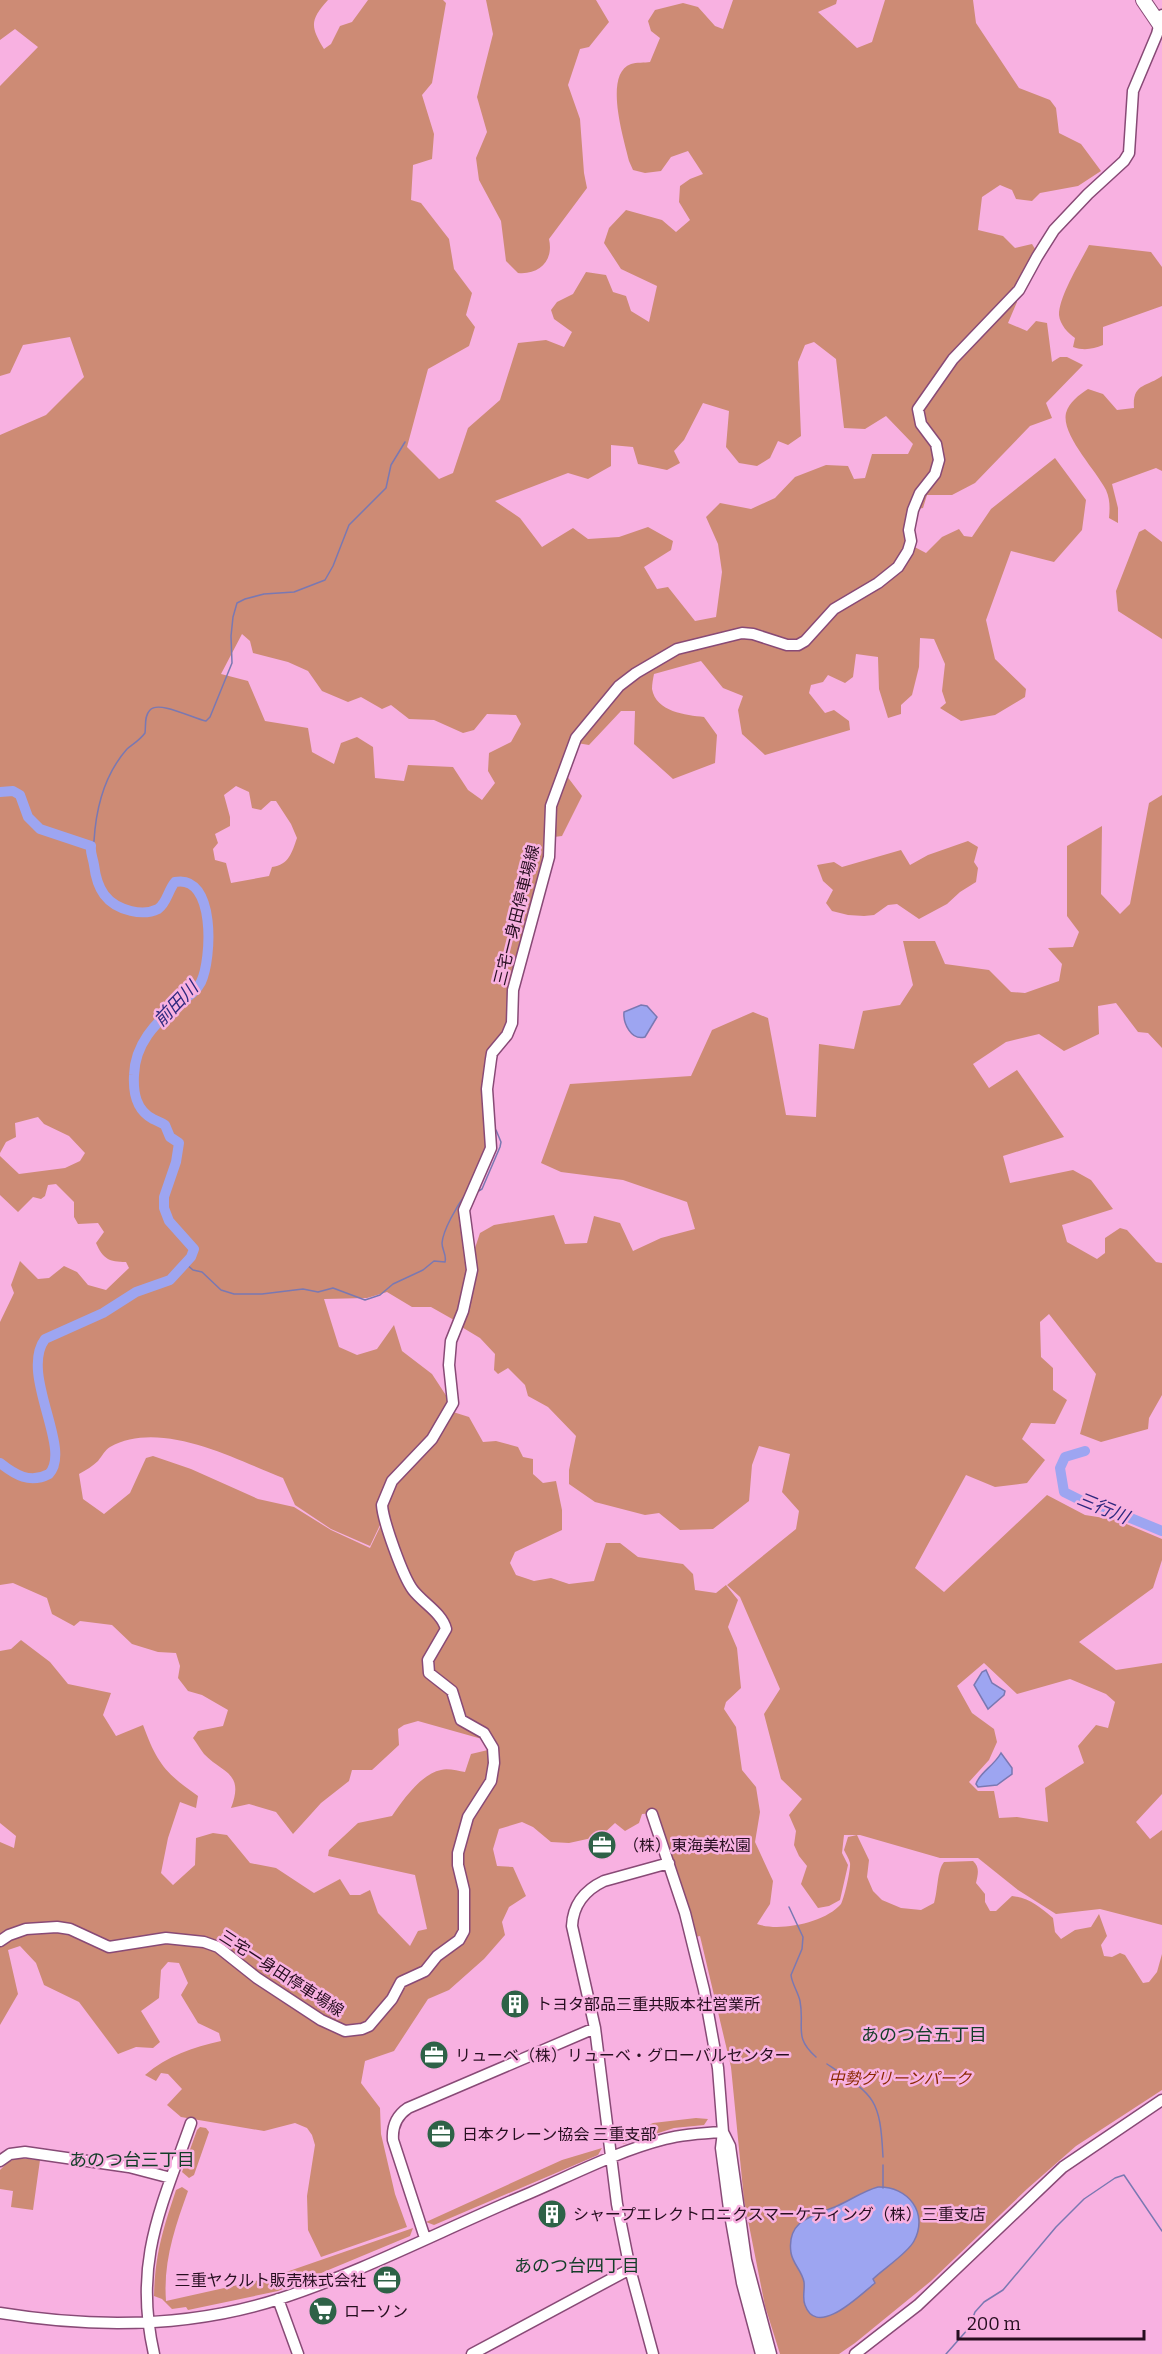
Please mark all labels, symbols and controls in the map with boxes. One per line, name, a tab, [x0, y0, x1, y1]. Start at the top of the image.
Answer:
street label: 三宅一身田停車場線	[490, 843, 543, 987]
water label: 前田川	[149, 975, 204, 1031]
water label: 三行川	[1074, 1488, 1134, 1529]
office icon: （株）東海美松園	[586, 1829, 618, 1861]
place label: （株）東海美松園	[623, 1836, 751, 1855]
street label: 三宅一身田停車場線	[216, 1926, 347, 2021]
building icon: トヨタ部品三重共販本社営業所	[499, 1988, 531, 2020]
place label: トヨタ部品三重共販本社営業所	[536, 1995, 760, 2014]
district label: あのつ台五丁目	[861, 2024, 987, 2046]
office icon: リューベ（株）リューベ・グローバルセンター	[418, 2039, 450, 2071]
place label: リューベ（株）リューベ・グローバルセンター	[455, 2046, 791, 2065]
park label: 中勢グリーンパーク	[828, 2069, 973, 2088]
office icon: 日本クレーン協会 三重支部	[425, 2118, 457, 2150]
place label: 日本クレーン協会 三重支部	[462, 2125, 656, 2144]
district label: あのつ台三丁目	[69, 2149, 195, 2171]
building icon: シャープエレクトロニクスマーケティング（株）三重支店	[536, 2198, 568, 2230]
place label: シャープエレクトロニクスマーケティング（株）三重支店	[573, 2205, 986, 2224]
district label: あのつ台四丁目	[514, 2255, 640, 2277]
office icon: 三重ヤクルト販売株式会社	[371, 2264, 403, 2296]
place label: 三重ヤクルト販売株式会社	[174, 2271, 366, 2290]
supermarket icon: ローソン	[307, 2295, 339, 2327]
place label: ローソン	[344, 2302, 408, 2321]
scale bar	[958, 2303, 1144, 2341]
text: 200 m	[967, 2313, 1021, 2335]

